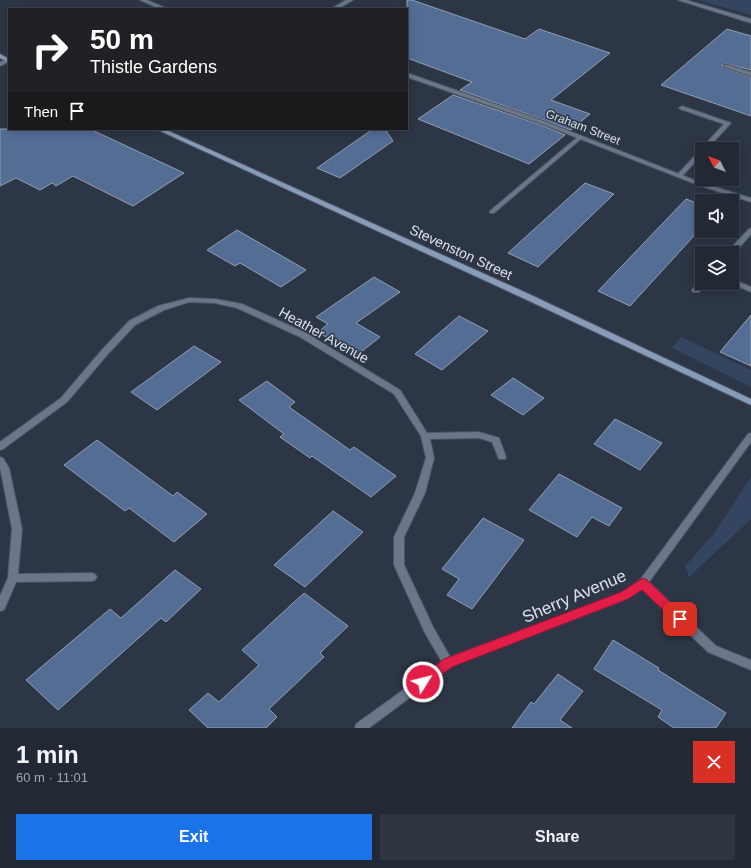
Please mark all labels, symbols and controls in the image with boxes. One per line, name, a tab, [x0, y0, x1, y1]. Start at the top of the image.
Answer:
icon: right	[24, 24, 76, 76]
text: 50 m	[90, 24, 154, 55]
text: Thistle Gardens	[90, 57, 217, 77]
icon: arrive	[66, 100, 88, 122]
text: Then	[24, 103, 58, 120]
street label: Graham Street	[544, 106, 623, 148]
north arrow	[695, 142, 739, 186]
map controls	[695, 142, 739, 290]
button: sound	[695, 194, 739, 238]
street label: Stevenston Street	[407, 221, 515, 283]
button: layers	[695, 246, 739, 290]
street label: Heather Avenue	[276, 304, 372, 366]
street label: Sherry Avenue	[519, 566, 629, 627]
pin	[663, 602, 697, 636]
icon: arrive	[669, 608, 691, 630]
position arrow	[402, 661, 444, 703]
text: 1 min	[16, 741, 79, 768]
button: close	[693, 741, 735, 783]
text: 60 m · 11:01	[16, 770, 88, 785]
button: Exit	[16, 814, 372, 860]
button: Share	[380, 814, 735, 860]

